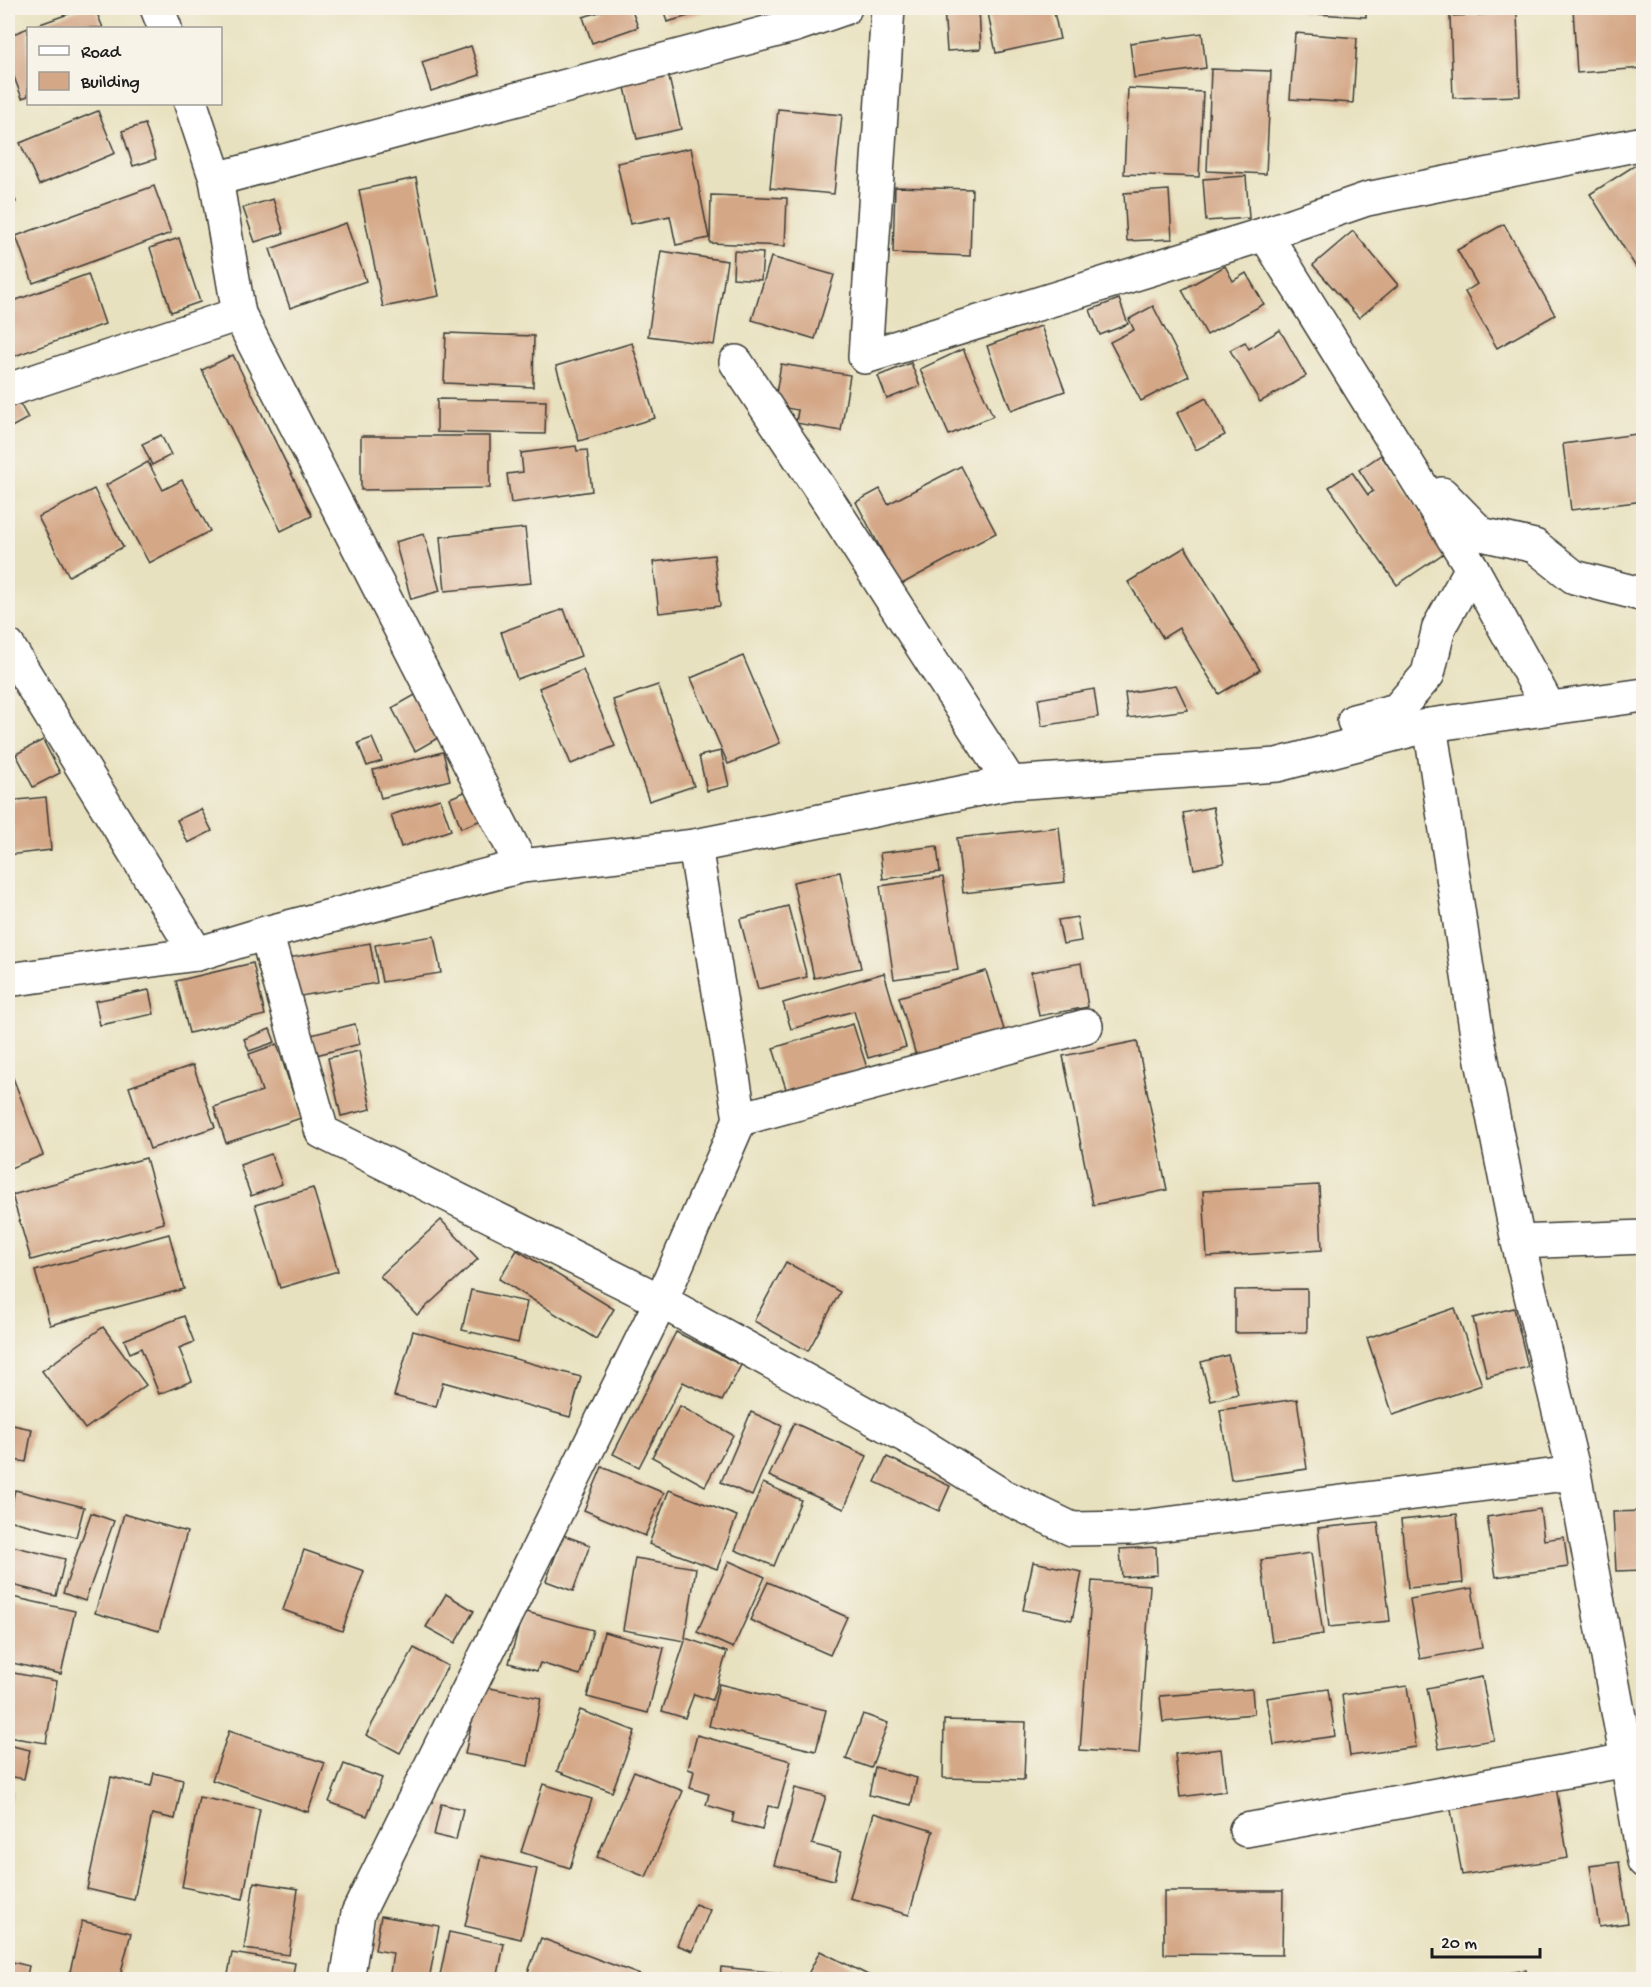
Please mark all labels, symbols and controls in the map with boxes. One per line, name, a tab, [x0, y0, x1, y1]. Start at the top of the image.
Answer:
legend	[27, 27, 222, 105]
text: Road	[81, 43, 122, 64]
text: Building	[80, 73, 140, 94]
scale bar	[1432, 1921, 1540, 1959]
text: 20 m	[1441, 1934, 1477, 1955]

